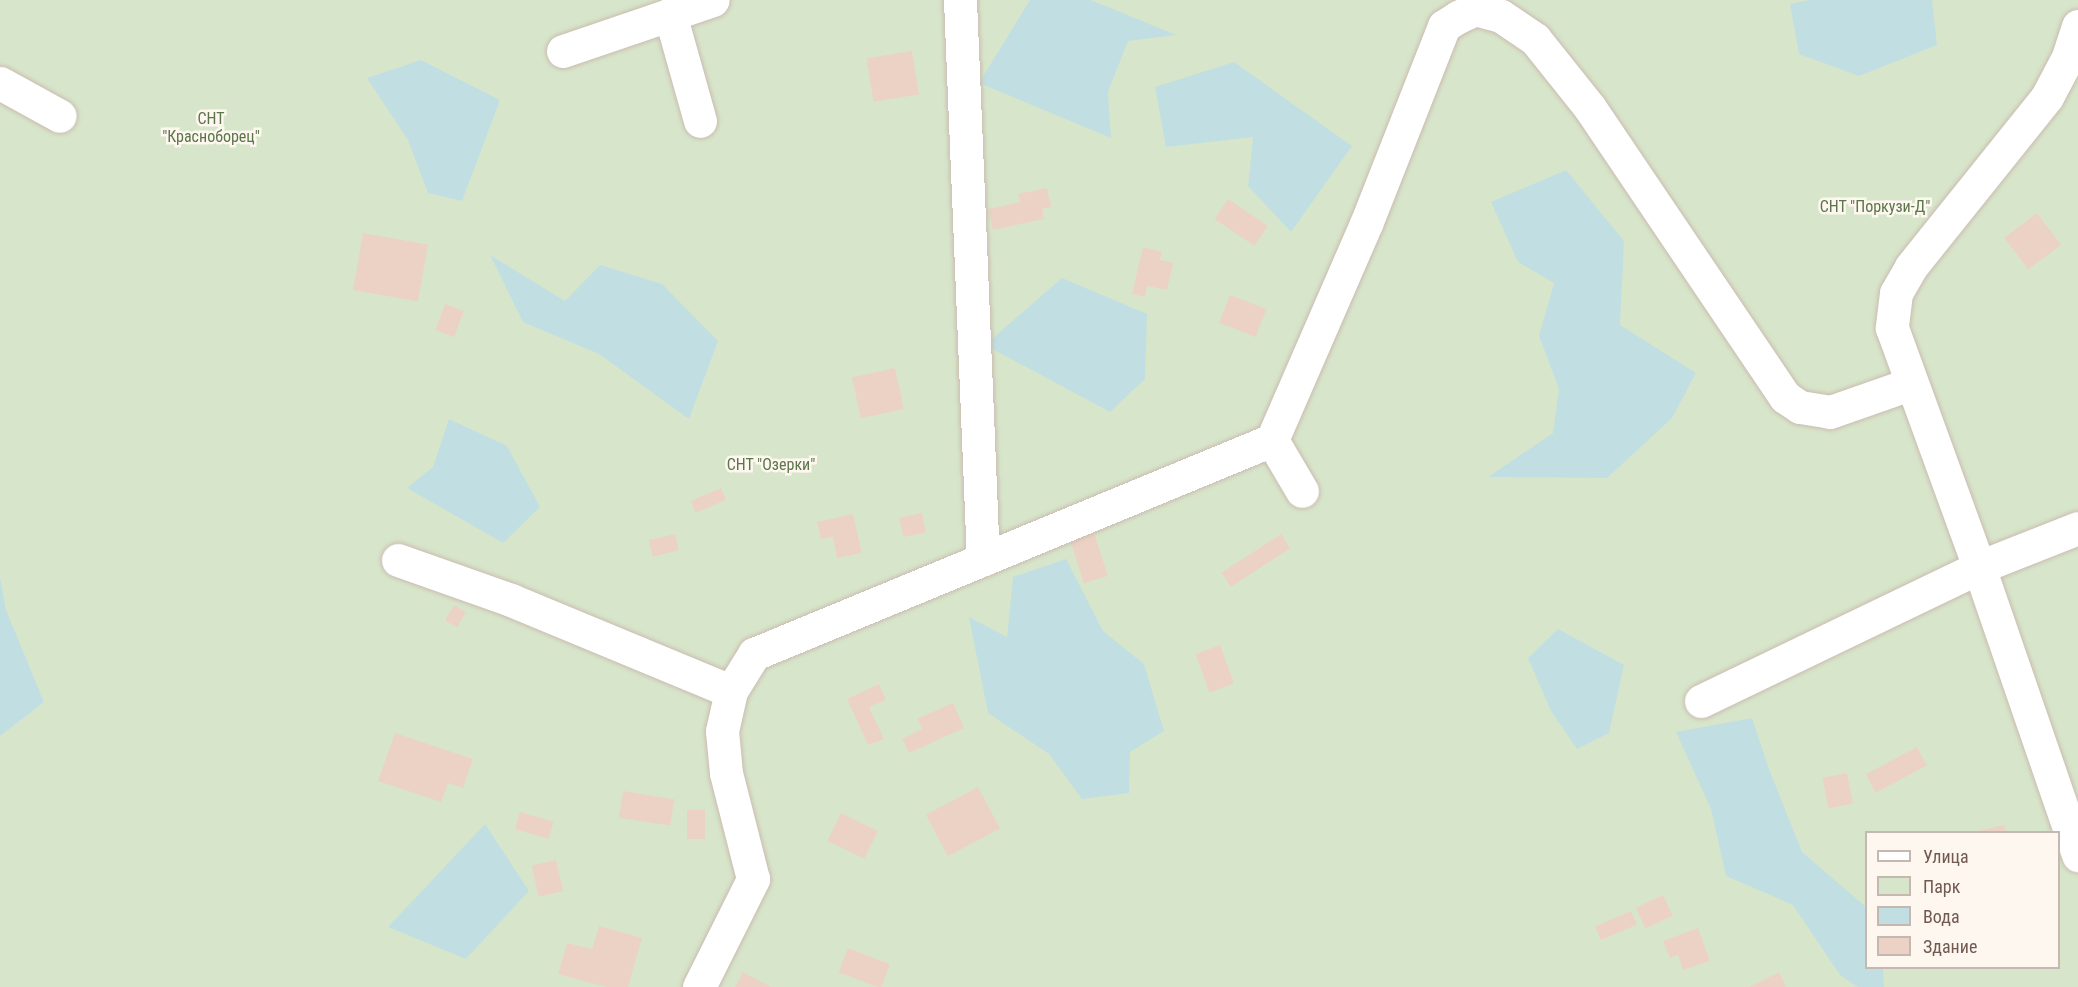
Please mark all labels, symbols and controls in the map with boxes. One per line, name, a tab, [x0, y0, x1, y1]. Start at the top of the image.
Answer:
park label: СНТ "Красноборец"	[162, 109, 260, 147]
park label: СНТ "Поркузи-Д"	[1819, 197, 1931, 217]
park label: СНТ "Озерки"	[726, 455, 816, 475]
legend	[1865, 831, 2060, 969]
text: Улица	[1923, 846, 1969, 867]
text: Парк	[1923, 876, 1960, 897]
text: Вода	[1923, 906, 1960, 927]
text: Здание	[1923, 936, 1977, 957]

